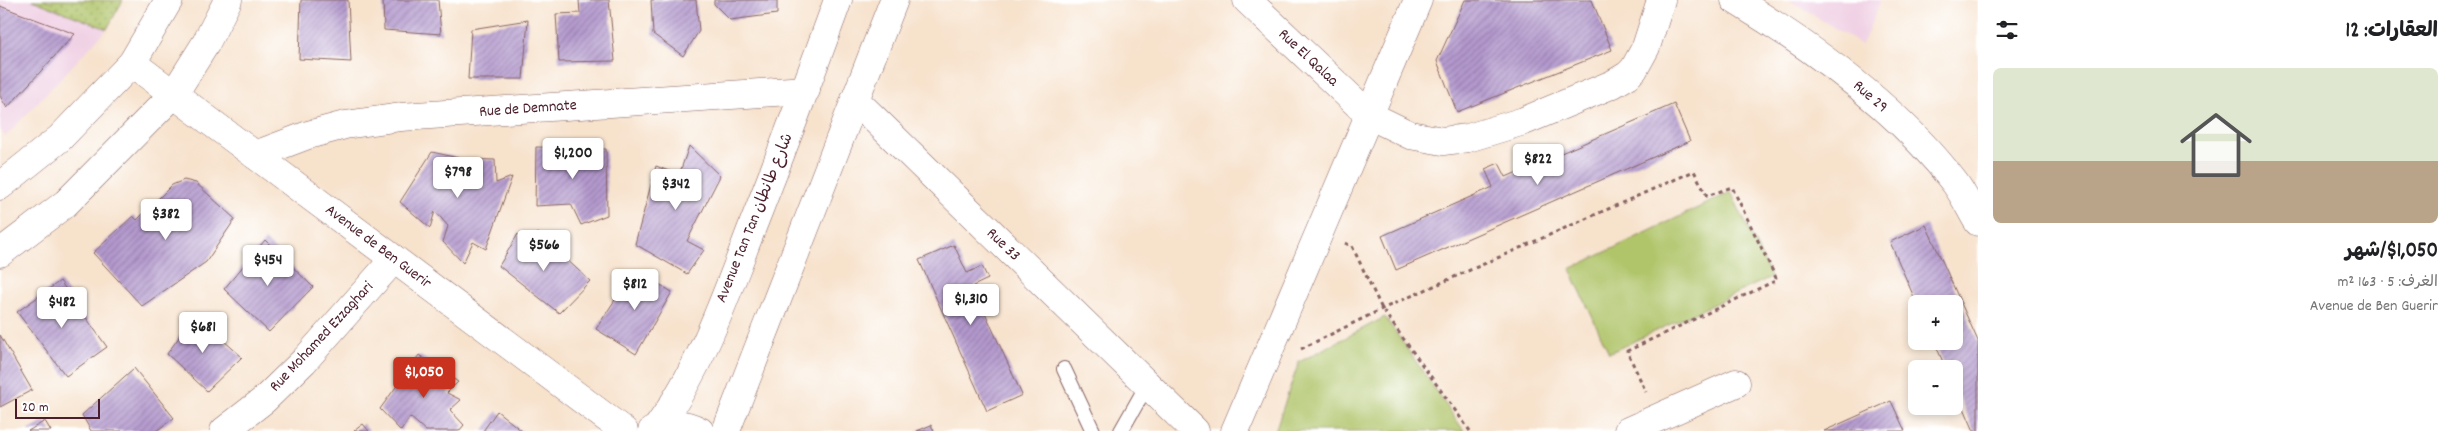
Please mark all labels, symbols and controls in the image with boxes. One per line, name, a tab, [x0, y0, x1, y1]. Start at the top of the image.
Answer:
icon: filters	[1993, 16, 2021, 44]
text: العقارات: 12	[2346, 17, 2438, 47]
street label: Rue El Qalaa	[1272, 24, 1344, 93]
street label: Rue 29	[1847, 75, 1893, 119]
street label: Rue de Demnate	[478, 94, 578, 124]
icon: home	[2171, 100, 2261, 190]
street label: Avenue Tan Tan شارع طانطان	[710, 130, 800, 306]
pin: $1,200	[532, 138, 614, 180]
text: $1,200	[553, 142, 593, 165]
pin: $822	[1508, 144, 1568, 186]
text: $822	[1524, 148, 1552, 171]
pin: $798	[428, 156, 488, 199]
text: $798	[444, 161, 472, 184]
pin: $342	[646, 168, 706, 211]
text: $342	[662, 173, 690, 196]
pin: $382	[136, 198, 196, 241]
street label: Avenue de Ben Guerir	[320, 199, 436, 295]
text: $382	[152, 203, 180, 226]
street label: Rue 33	[981, 223, 1025, 267]
pin: $566	[514, 230, 574, 272]
text: $566	[528, 234, 560, 257]
text: $1,050/شهر	[2345, 237, 2438, 267]
pin: $454	[238, 244, 298, 287]
text: $454	[254, 249, 282, 272]
pin: $812	[605, 268, 665, 311]
text: الغرف: 5 · 163 m²	[2337, 271, 2438, 294]
text: $812	[622, 273, 648, 296]
street label: Rue Mohamed Ezzaghari	[265, 277, 379, 397]
pin: $1,310	[930, 284, 1012, 326]
pin: $482	[32, 286, 92, 329]
text: $1,310	[954, 288, 988, 311]
text: $482	[48, 291, 76, 314]
map controls	[1908, 295, 1963, 415]
button: +	[1908, 295, 1963, 350]
text: Avenue de Ben Guerir	[2310, 295, 2438, 318]
pin: $681	[173, 312, 233, 354]
text: $681	[190, 316, 216, 339]
pin: $1,050	[383, 356, 465, 399]
button: −	[1908, 360, 1963, 415]
text: $1,050	[404, 361, 444, 384]
scale bar	[15, 396, 100, 419]
text: 20 m	[22, 398, 49, 418]

